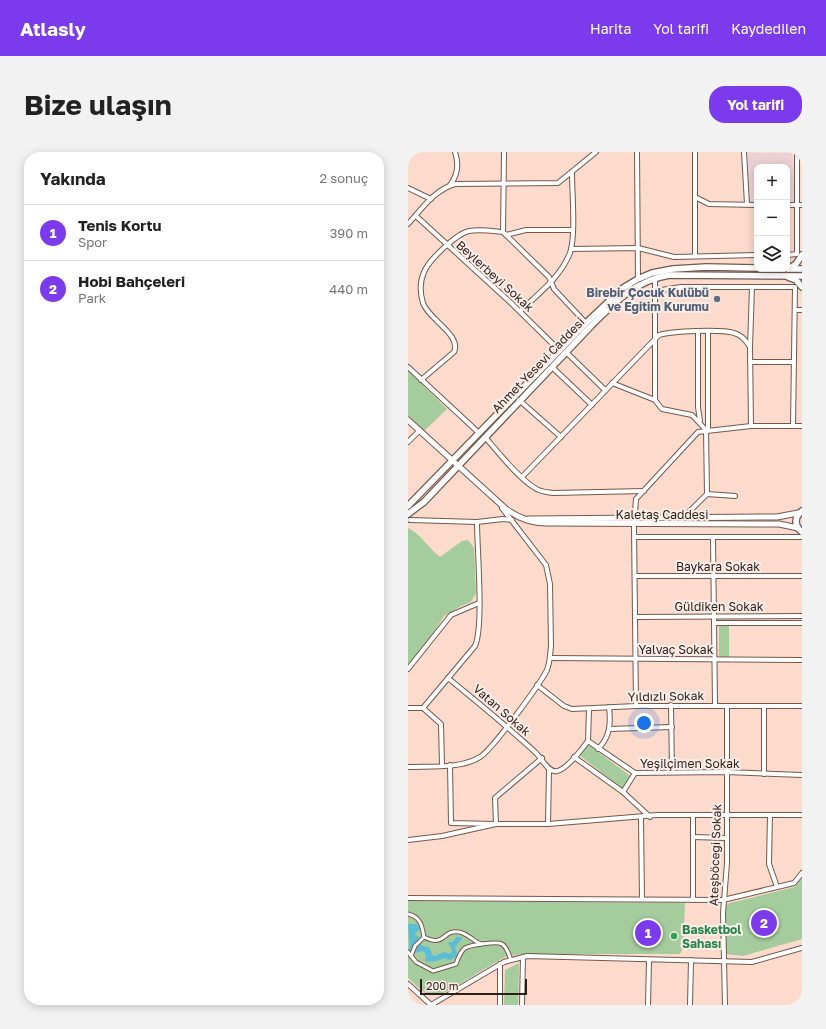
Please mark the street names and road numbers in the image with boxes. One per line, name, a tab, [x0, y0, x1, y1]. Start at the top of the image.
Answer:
street label: Beylerbeyi Sokak	[453, 237, 537, 315]
street label: Ahmet Yesevi Caddesi	[489, 314, 587, 416]
street label: Kaletaş Caddesi	[616, 507, 708, 522]
street label: Baykara Sokak	[676, 559, 760, 574]
street label: Güldiken Sokak	[674, 599, 764, 614]
street label: Yalvaç Sokak	[639, 642, 714, 657]
street label: Vatan Sokak	[470, 681, 534, 739]
street label: Yıldızlı Sokak	[628, 688, 705, 704]
street label: Yeşilçimen Sokak	[640, 756, 740, 771]
street label: Ateşböceği Sokak	[706, 803, 724, 906]

